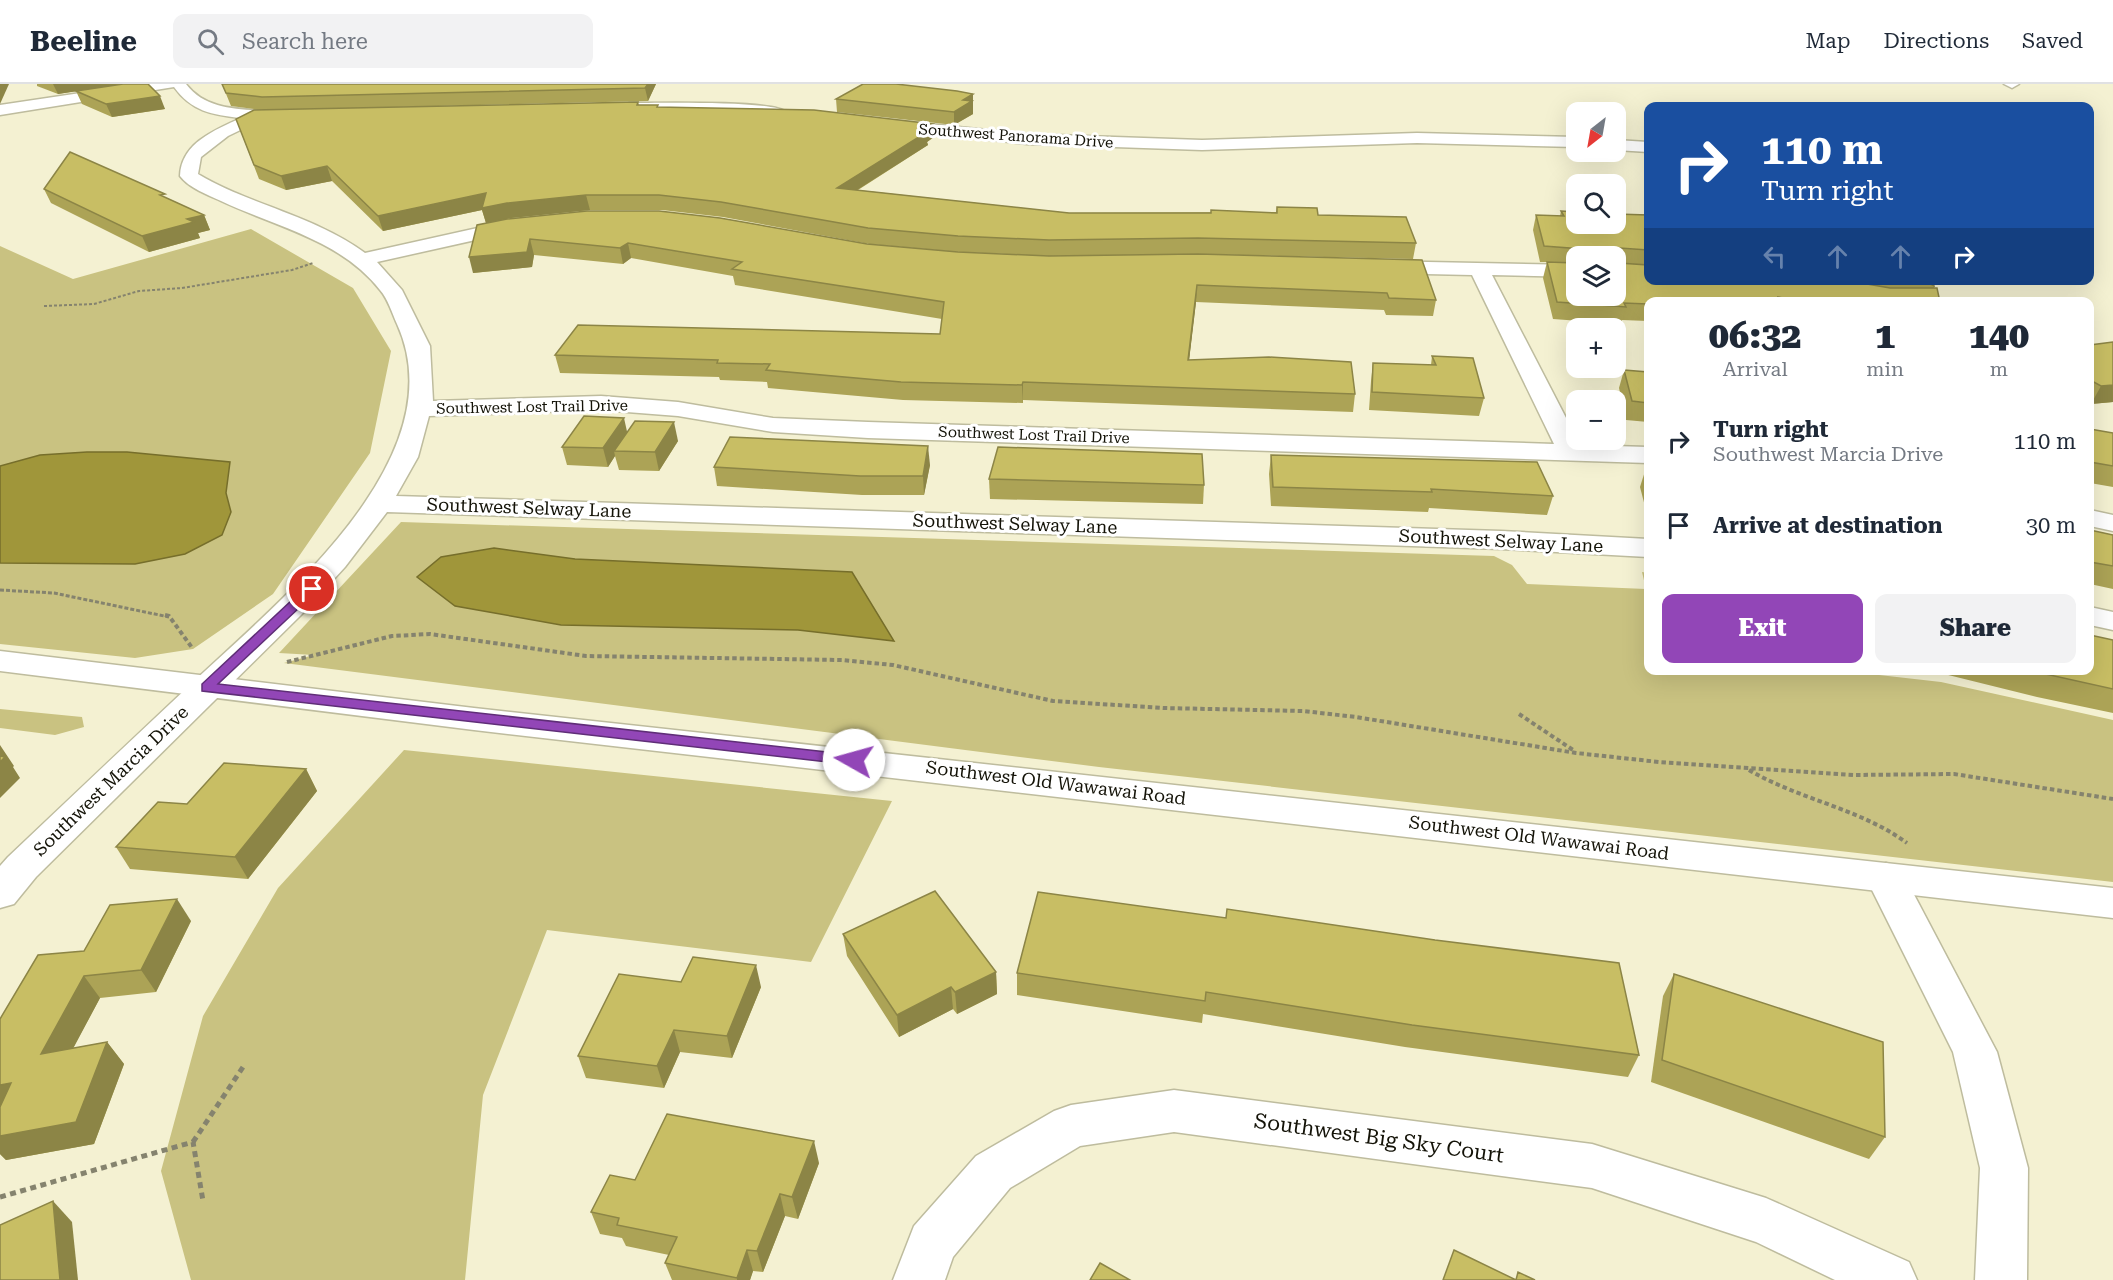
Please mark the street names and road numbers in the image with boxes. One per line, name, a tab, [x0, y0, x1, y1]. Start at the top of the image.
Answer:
street label: Southwest Panorama Drive	[918, 120, 1114, 152]
street label: Southwest Lost Trail Drive	[436, 396, 628, 418]
street label: Southwest Lost Trail Drive	[938, 423, 1130, 447]
street label: Southwest Selway Lane	[426, 493, 632, 522]
street label: Southwest Selway Lane	[912, 509, 1118, 538]
street label: Southwest Selway Lane	[1398, 525, 1604, 556]
street label: Southwest Marcia Drive	[29, 701, 193, 860]
street label: Southwest Old Wawawai Road	[925, 756, 1188, 809]
street label: Southwest Old Wawawai Road	[1408, 811, 1671, 864]
street label: Southwest Big Sky Court	[1253, 1109, 1506, 1167]

